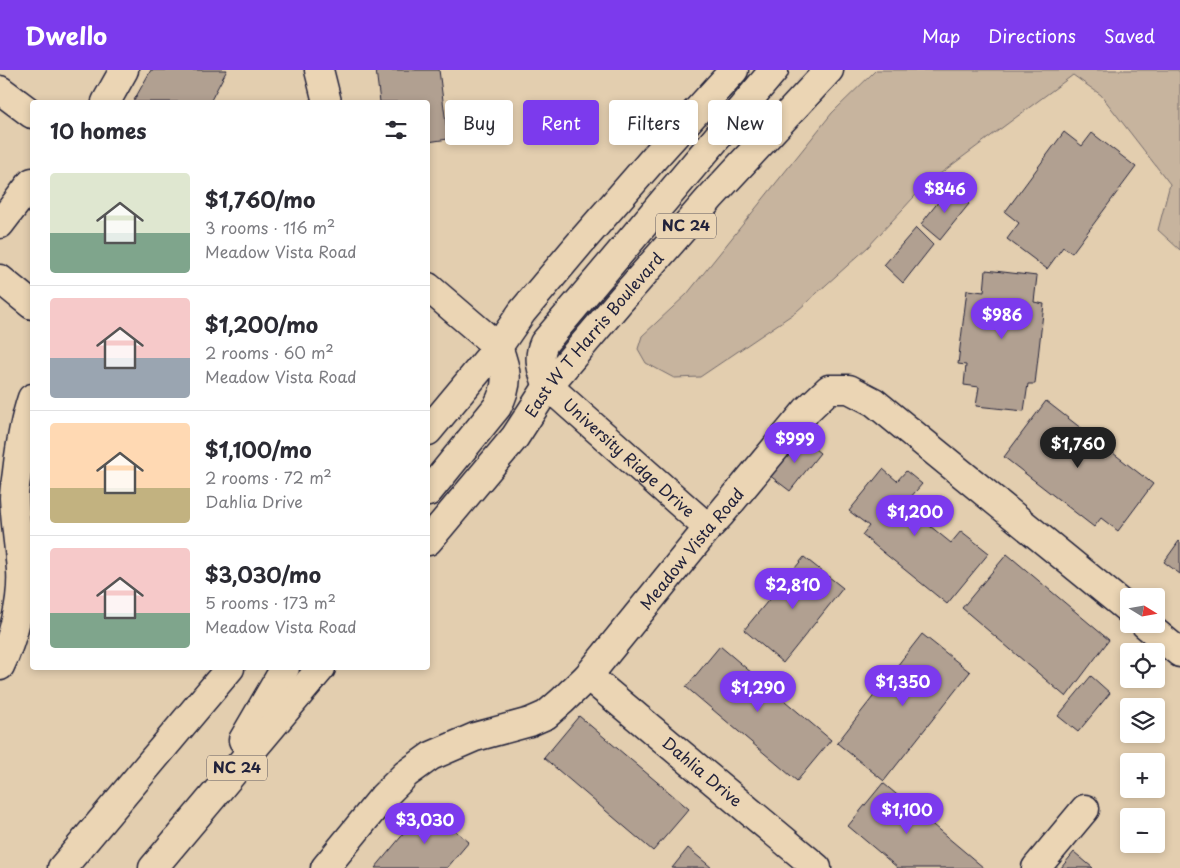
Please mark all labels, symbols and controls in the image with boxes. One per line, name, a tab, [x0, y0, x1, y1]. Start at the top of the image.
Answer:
text: Dwello	[25, 17, 107, 53]
text: Map	[922, 22, 960, 49]
text: Directions	[988, 22, 1076, 49]
text: Saved	[1104, 22, 1155, 49]
chip: Buy	[445, 100, 513, 145]
chip: Rent	[523, 100, 599, 145]
chip: Filters	[609, 100, 698, 145]
chip: New	[708, 100, 782, 145]
text: 10 homes	[50, 114, 147, 146]
icon: filters	[382, 116, 410, 144]
pin: $846	[915, 172, 975, 214]
text: $846	[924, 176, 966, 200]
text: $1,760/mo	[205, 183, 315, 215]
icon: home	[90, 193, 150, 253]
road number: NC 24	[656, 214, 716, 238]
text: 3 rooms · 116 m²	[205, 215, 335, 239]
text: Meadow Vista Road	[205, 239, 357, 263]
street label: East W T Harris Boulevard	[518, 246, 669, 421]
pin: $986	[972, 298, 1032, 340]
text: $986	[982, 302, 1022, 326]
text: $1,200/mo	[205, 308, 318, 340]
icon: home	[90, 318, 150, 378]
text: 2 rooms · 60 m²	[205, 340, 334, 364]
text: Meadow Vista Road	[205, 364, 357, 388]
street label: University Ridge Drive	[558, 392, 701, 522]
pin: $999	[765, 422, 825, 464]
text: $999	[775, 426, 815, 450]
pin: $1,760	[1037, 426, 1119, 469]
text: $1,760	[1051, 431, 1105, 455]
text: $1,100/mo	[205, 433, 312, 465]
icon: home	[90, 443, 150, 503]
text: 2 rooms · 72 m²	[205, 465, 332, 489]
street label: Meadow Vista Road	[634, 482, 749, 614]
text: Dahlia Drive	[205, 489, 303, 513]
pin: $1,200	[874, 494, 956, 537]
text: $1,200	[887, 499, 943, 523]
text: $3,030/mo	[205, 558, 321, 590]
icon: home	[90, 568, 150, 628]
pin: $2,810	[752, 568, 834, 610]
text: $2,810	[766, 572, 820, 596]
north arrow	[1120, 588, 1165, 632]
map controls	[1120, 588, 1165, 853]
text: 5 rooms · 173 m²	[205, 590, 336, 614]
text: Meadow Vista Road	[205, 614, 357, 638]
button: locate	[1120, 643, 1165, 688]
pin: $1,350	[862, 664, 944, 707]
text: $1,350	[876, 669, 930, 693]
pin: $1,290	[717, 670, 799, 713]
text: $1,290	[731, 675, 785, 699]
button: layers	[1120, 698, 1165, 743]
street label: Dahlia Drive	[658, 730, 748, 812]
button: +	[1120, 753, 1165, 798]
road number: NC 24	[207, 756, 267, 780]
pin: $1,100	[866, 792, 948, 835]
text: $1,100	[881, 797, 933, 821]
pin: $3,030	[384, 802, 466, 845]
text: $3,030	[396, 807, 454, 831]
button: −	[1120, 808, 1165, 853]

